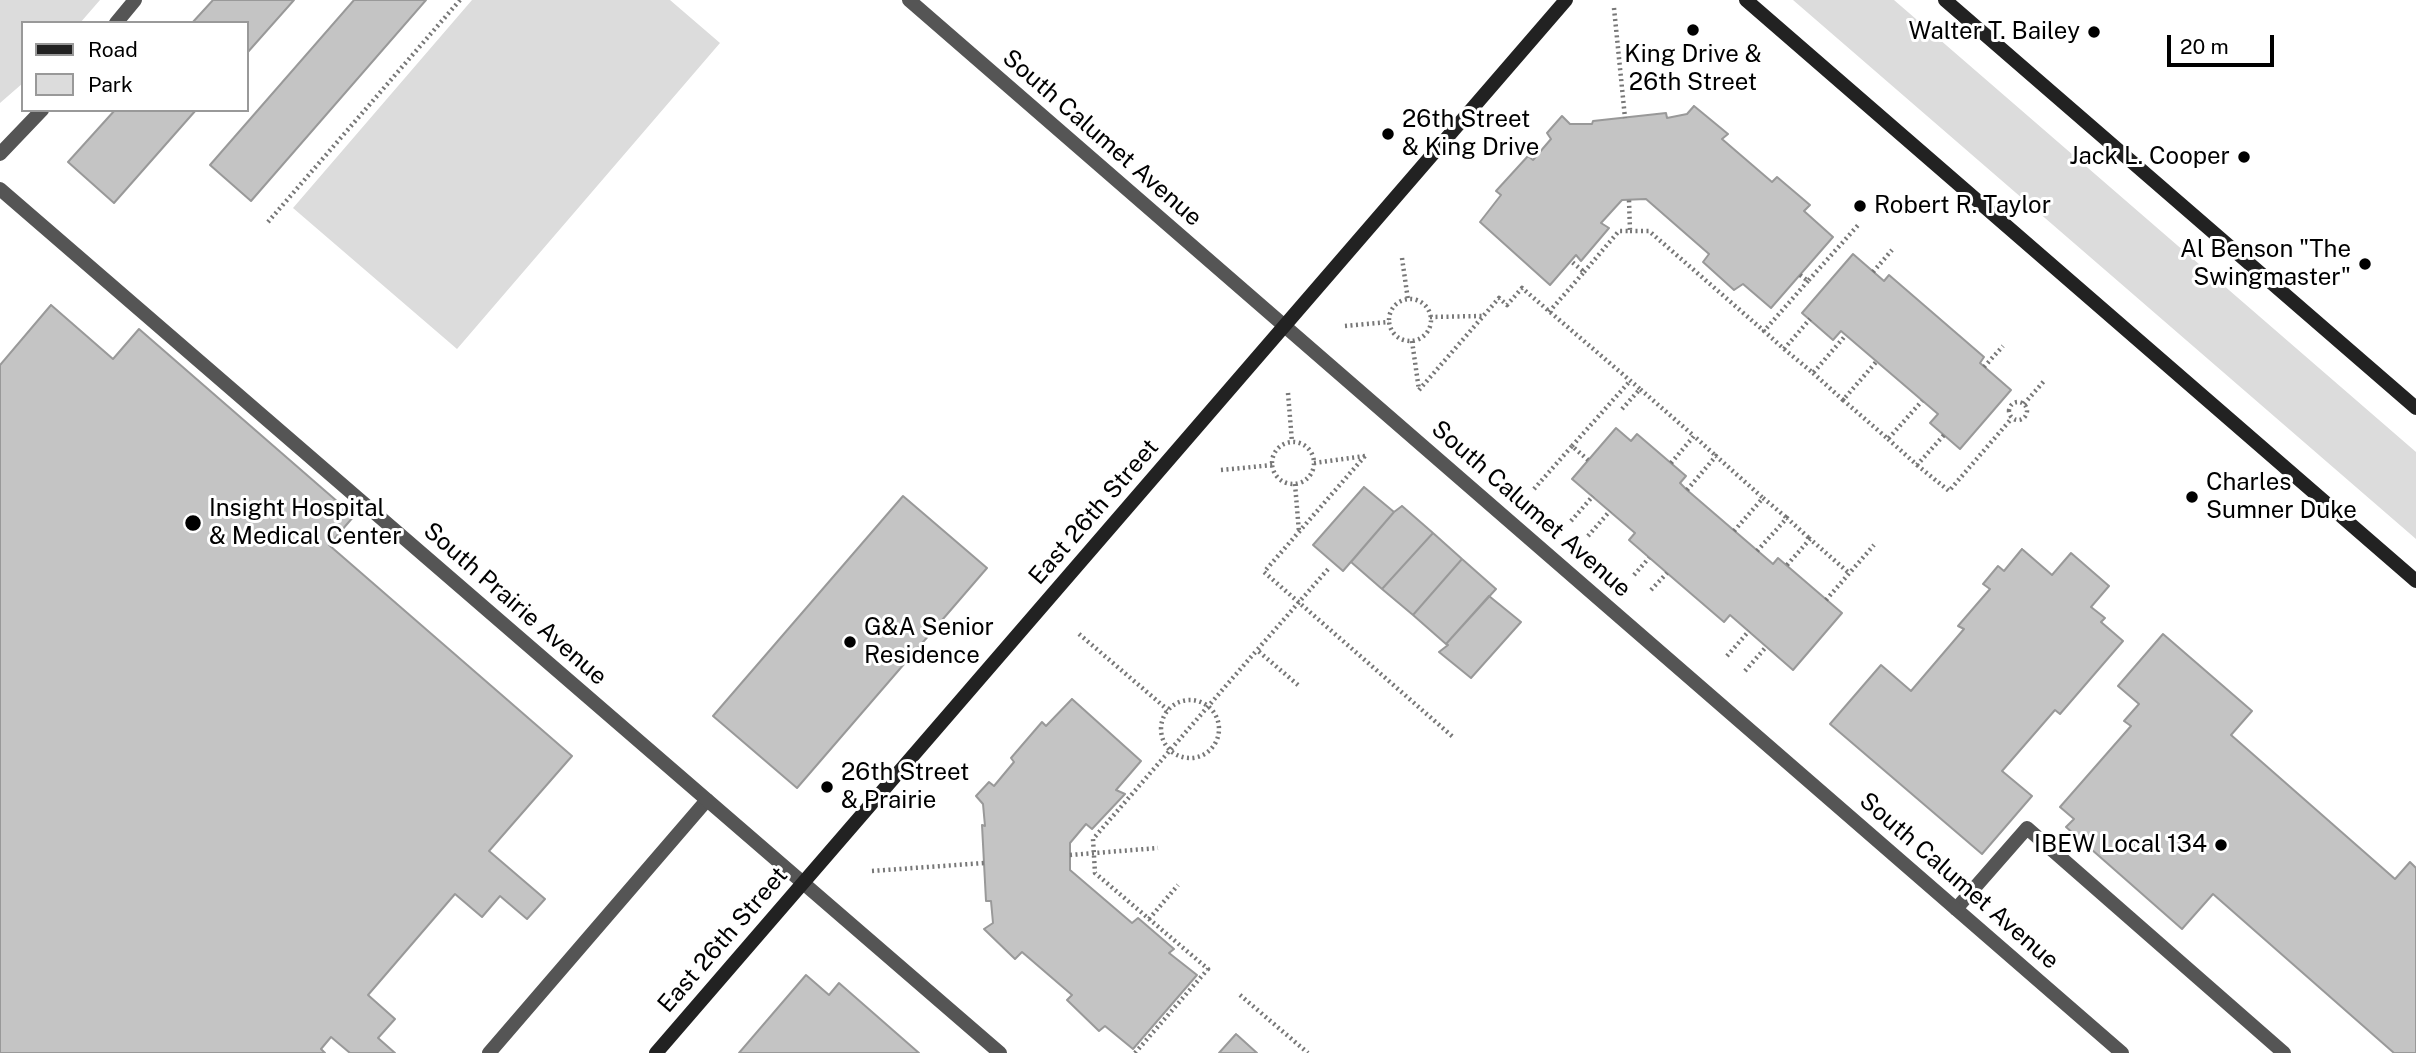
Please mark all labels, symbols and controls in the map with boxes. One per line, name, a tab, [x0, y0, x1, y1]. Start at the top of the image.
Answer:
place label: Walter T. Bailey	[1909, 18, 2080, 46]
legend	[21, 21, 248, 112]
scale bar	[2171, 21, 2278, 65]
marker: King Drive & 26th Street	[1685, 22, 1701, 38]
marker: Walter T. Bailey	[2086, 24, 2102, 40]
text: 20 m	[2180, 34, 2229, 59]
text: Road	[88, 37, 138, 62]
place label: King Drive & 26th Street	[1624, 41, 1762, 97]
street label: South Calumet Avenue	[997, 44, 1207, 232]
text: Park	[88, 72, 133, 97]
place label: 26th Street & King Drive	[1402, 106, 1539, 162]
marker: 26th Street & King Drive	[1380, 126, 1396, 142]
place label: Jack L. Cooper	[2069, 143, 2230, 171]
marker: Jack L. Cooper	[2236, 149, 2252, 165]
place label: Robert R. Taylor	[1874, 192, 2051, 220]
marker: Robert R. Taylor	[1852, 198, 1868, 214]
place label: Al Benson "The Swingmaster"	[2180, 236, 2351, 292]
marker: Al Benson "The Swingmaster"	[2357, 256, 2373, 272]
street label: South Calumet Avenue	[1426, 415, 1636, 603]
street label: East 26th Street	[1023, 433, 1165, 591]
place label: Charles Sumner Duke	[2206, 469, 2357, 525]
marker: Charles Sumner Duke	[2184, 489, 2200, 505]
place label: Insight Hospital & Medical Center	[209, 495, 402, 551]
marker: Insight Hospital & Medical Center	[183, 513, 203, 533]
street label: South Prairie Avenue	[418, 517, 612, 691]
place label: G&A Senior Residence	[864, 614, 994, 670]
marker: G&A Senior Residence	[842, 634, 858, 650]
place label: 26th Street & Prairie	[841, 759, 969, 815]
marker: 26th Street & Prairie	[819, 779, 835, 795]
street label: South Calumet Avenue	[1854, 787, 2064, 975]
place label: IBEW Local 134	[2034, 831, 2207, 859]
marker: IBEW Local 134	[2213, 837, 2229, 853]
street label: East 26th Street	[652, 861, 794, 1019]

